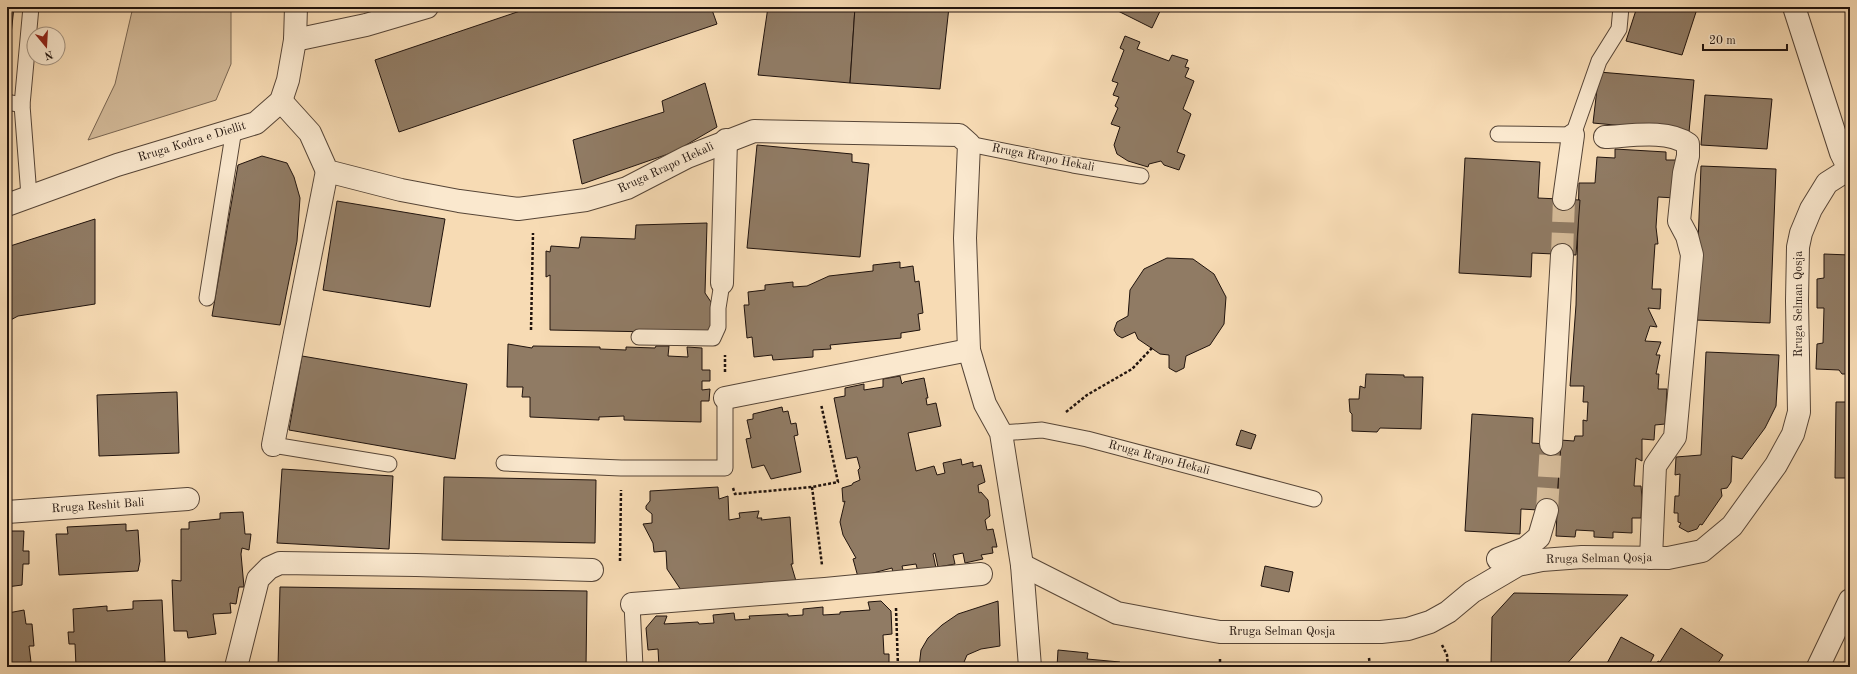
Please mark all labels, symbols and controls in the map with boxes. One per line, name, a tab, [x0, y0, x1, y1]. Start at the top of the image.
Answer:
north arrow	[26, 26, 66, 66]
scale bar	[1703, 26, 1787, 52]
text: 20 m	[1709, 35, 1736, 47]
text: N	[42, 48, 54, 61]
street label: Rruga Kodra e Diellit	[137, 120, 247, 164]
street label: Rruga Rrapo Hekali	[616, 141, 716, 195]
street label: Rruga Rrapo Hekali	[991, 142, 1095, 174]
street label: Rruga Selman Qosja	[1793, 251, 1805, 357]
street label: Rruga Rrapo Hekali	[1107, 439, 1211, 477]
street label: Rruga Reshit Bali	[51, 497, 145, 515]
street label: Rruga Selman Qosja	[1546, 552, 1652, 566]
street label: Rruga Selman Qosja	[1229, 626, 1335, 638]

